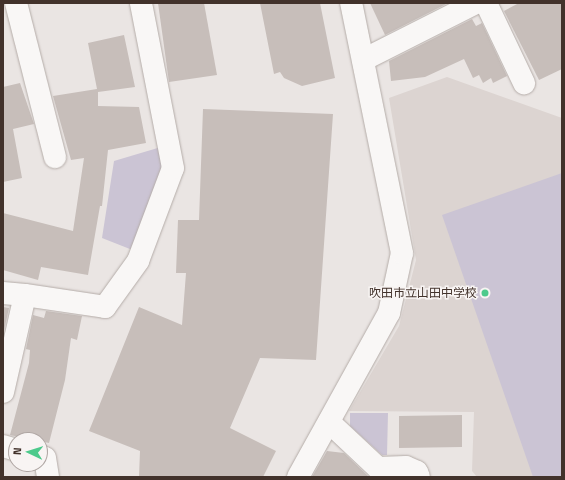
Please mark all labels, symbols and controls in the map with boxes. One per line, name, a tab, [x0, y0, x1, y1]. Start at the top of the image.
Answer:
place label: 吹田市立山田中学校	[369, 286, 477, 300]
marker: 吹田市立山田中学校	[480, 288, 490, 298]
north arrow	[8, 432, 48, 472]
text: N	[9, 447, 25, 456]

